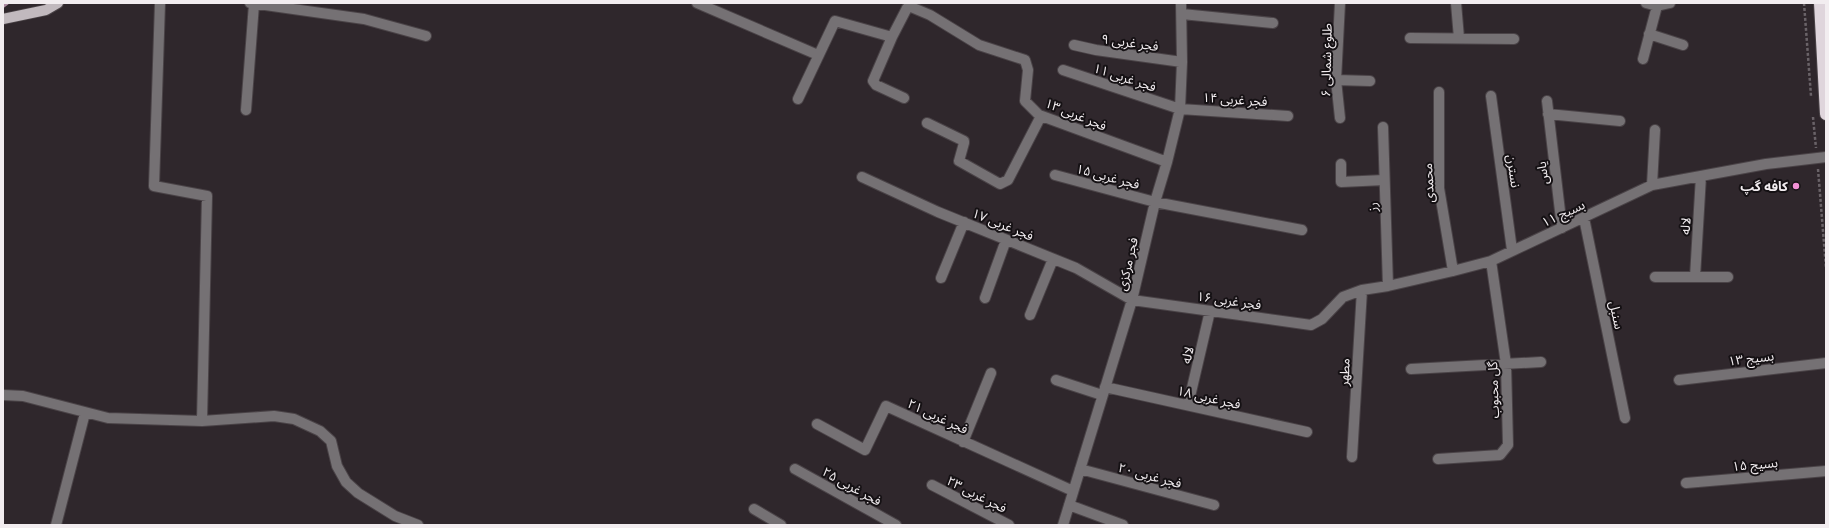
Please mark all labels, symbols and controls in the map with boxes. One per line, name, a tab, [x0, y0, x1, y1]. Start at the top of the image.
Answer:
street label: طلوع شمالی ۶	[1317, 23, 1338, 97]
street label: فجر غربی ۹	[1100, 30, 1160, 55]
street label: فجر غربی ۱۱	[1091, 59, 1159, 96]
street label: فجر غربی ۱۴	[1202, 89, 1268, 110]
street label: فجر غربی ۱۳	[1043, 94, 1109, 135]
street label: نسترن	[1503, 153, 1524, 189]
street label: فجر غربی ۱۵	[1074, 160, 1142, 193]
street label: یاس	[1533, 160, 1552, 186]
street label: محمدی	[1419, 163, 1438, 203]
place label: کافه گپ	[1740, 178, 1788, 195]
marker: کافه گپ	[1791, 181, 1801, 191]
street label: بسیج ۱۱	[1539, 196, 1588, 233]
street label: رز	[1364, 202, 1380, 213]
street label: فجر غربی ۱۷	[970, 204, 1036, 245]
street label: لاله	[1676, 217, 1694, 235]
street label: فجر مرکزی	[1113, 236, 1142, 292]
street label: فجر غربی ۱۶	[1196, 288, 1262, 313]
street label: سنبل	[1605, 299, 1628, 331]
street label: لاله	[1177, 345, 1197, 365]
street label: بسیج ۱۳	[1727, 347, 1775, 372]
street label: مطهر	[1335, 358, 1354, 387]
street label: گل محبوب	[1484, 361, 1503, 419]
street label: فجر غربی ۱۸	[1175, 382, 1243, 413]
street label: فجر غربی ۲۱	[905, 395, 971, 438]
street label: بسیج ۱۵	[1731, 454, 1779, 477]
street label: فجر غربی ۲۰	[1116, 459, 1184, 492]
street label: فجر غربی ۲۵	[819, 463, 884, 510]
street label: فجر غربی ۲۳	[944, 472, 1010, 517]

